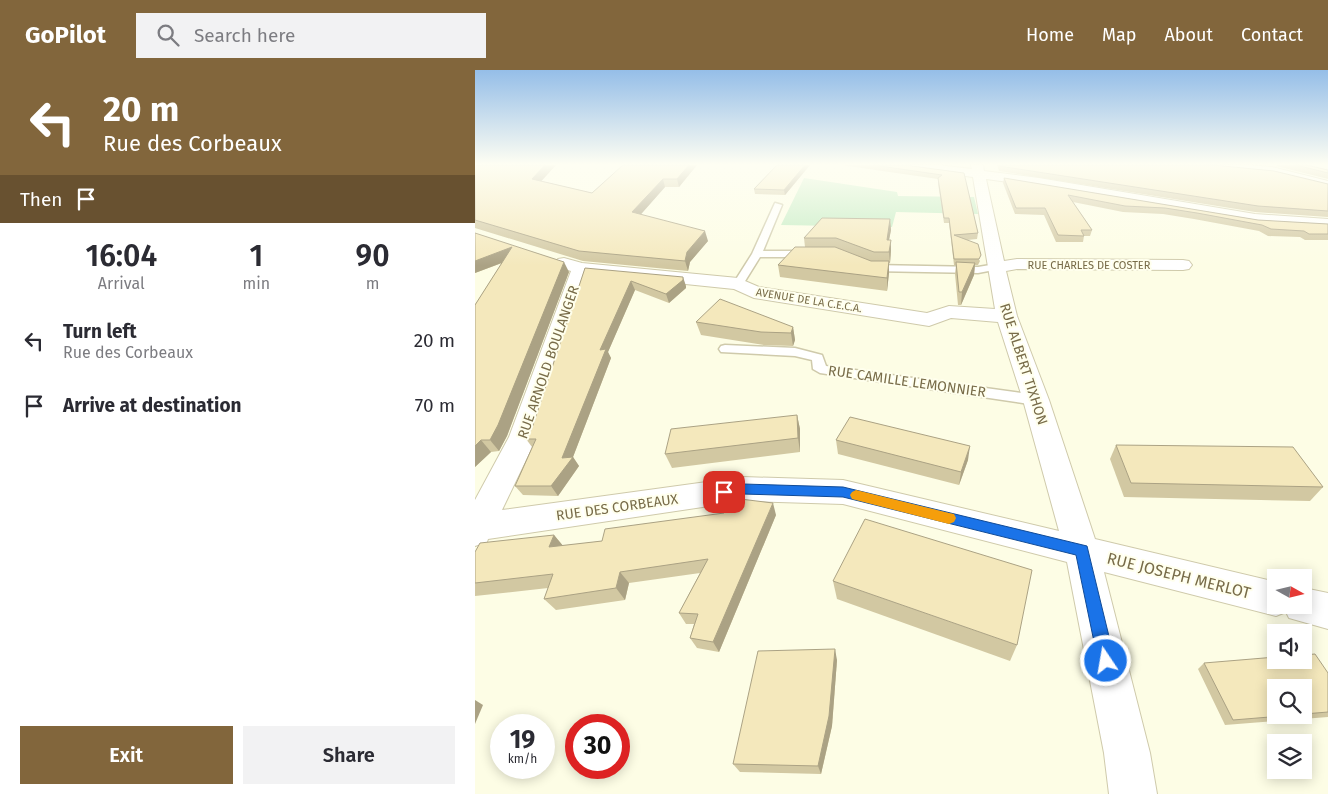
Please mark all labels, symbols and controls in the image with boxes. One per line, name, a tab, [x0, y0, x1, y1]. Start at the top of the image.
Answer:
search box	[136, 13, 486, 58]
text: GoPilot	[25, 21, 106, 49]
icon: search	[154, 21, 182, 49]
text: Search here	[194, 24, 295, 47]
text: Home	[1026, 24, 1074, 46]
text: Map	[1102, 24, 1136, 46]
text: About	[1164, 24, 1213, 46]
text: Contact	[1241, 24, 1303, 46]
text: 20 m	[103, 88, 179, 130]
icon: left	[20, 90, 85, 155]
text: Rue des Corbeaux	[103, 130, 282, 157]
icon: arrive	[72, 185, 100, 213]
text: Then	[20, 188, 62, 211]
text: 16:04	[85, 238, 157, 274]
text: 1	[250, 238, 263, 274]
text: 90	[356, 238, 390, 274]
street label: RUE CHARLES DE COSTER	[1028, 259, 1151, 272]
text: Arrival	[98, 274, 145, 293]
text: min	[243, 274, 270, 293]
text: m	[366, 274, 379, 293]
street label: RUE ARNOLD BOULANGER	[514, 283, 583, 441]
street label: AVENUE DE LA C.E.C.A.	[755, 286, 863, 315]
street label: RUE ALBERT TIXHON	[996, 301, 1051, 427]
text: Turn left	[63, 320, 137, 343]
icon: left	[20, 327, 48, 355]
text: 20 m	[414, 329, 455, 352]
text: Rue des Corbeaux	[63, 343, 193, 362]
street label: RUE CAMILLE LEMONNIER	[827, 362, 987, 401]
icon: arrive	[20, 392, 48, 420]
text: Arrive at destination	[63, 394, 242, 417]
text: 70 m	[415, 394, 455, 417]
pin	[703, 471, 745, 513]
icon: arrive	[710, 478, 738, 506]
street label: RUE DES CORBEAUX	[555, 490, 680, 524]
street label: RUE JOSEPH MERLOT	[1105, 548, 1253, 603]
north arrow	[1267, 569, 1313, 614]
map controls	[1267, 569, 1312, 779]
button: sound	[1267, 624, 1312, 669]
position arrow	[1079, 634, 1131, 686]
button: search	[1267, 679, 1312, 724]
speed limit sign: 30	[565, 714, 630, 779]
text: 19	[510, 725, 535, 755]
button: Exit	[20, 726, 233, 784]
button: Share	[243, 726, 455, 784]
button: layers	[1267, 734, 1312, 779]
text: km/h	[508, 752, 537, 766]

